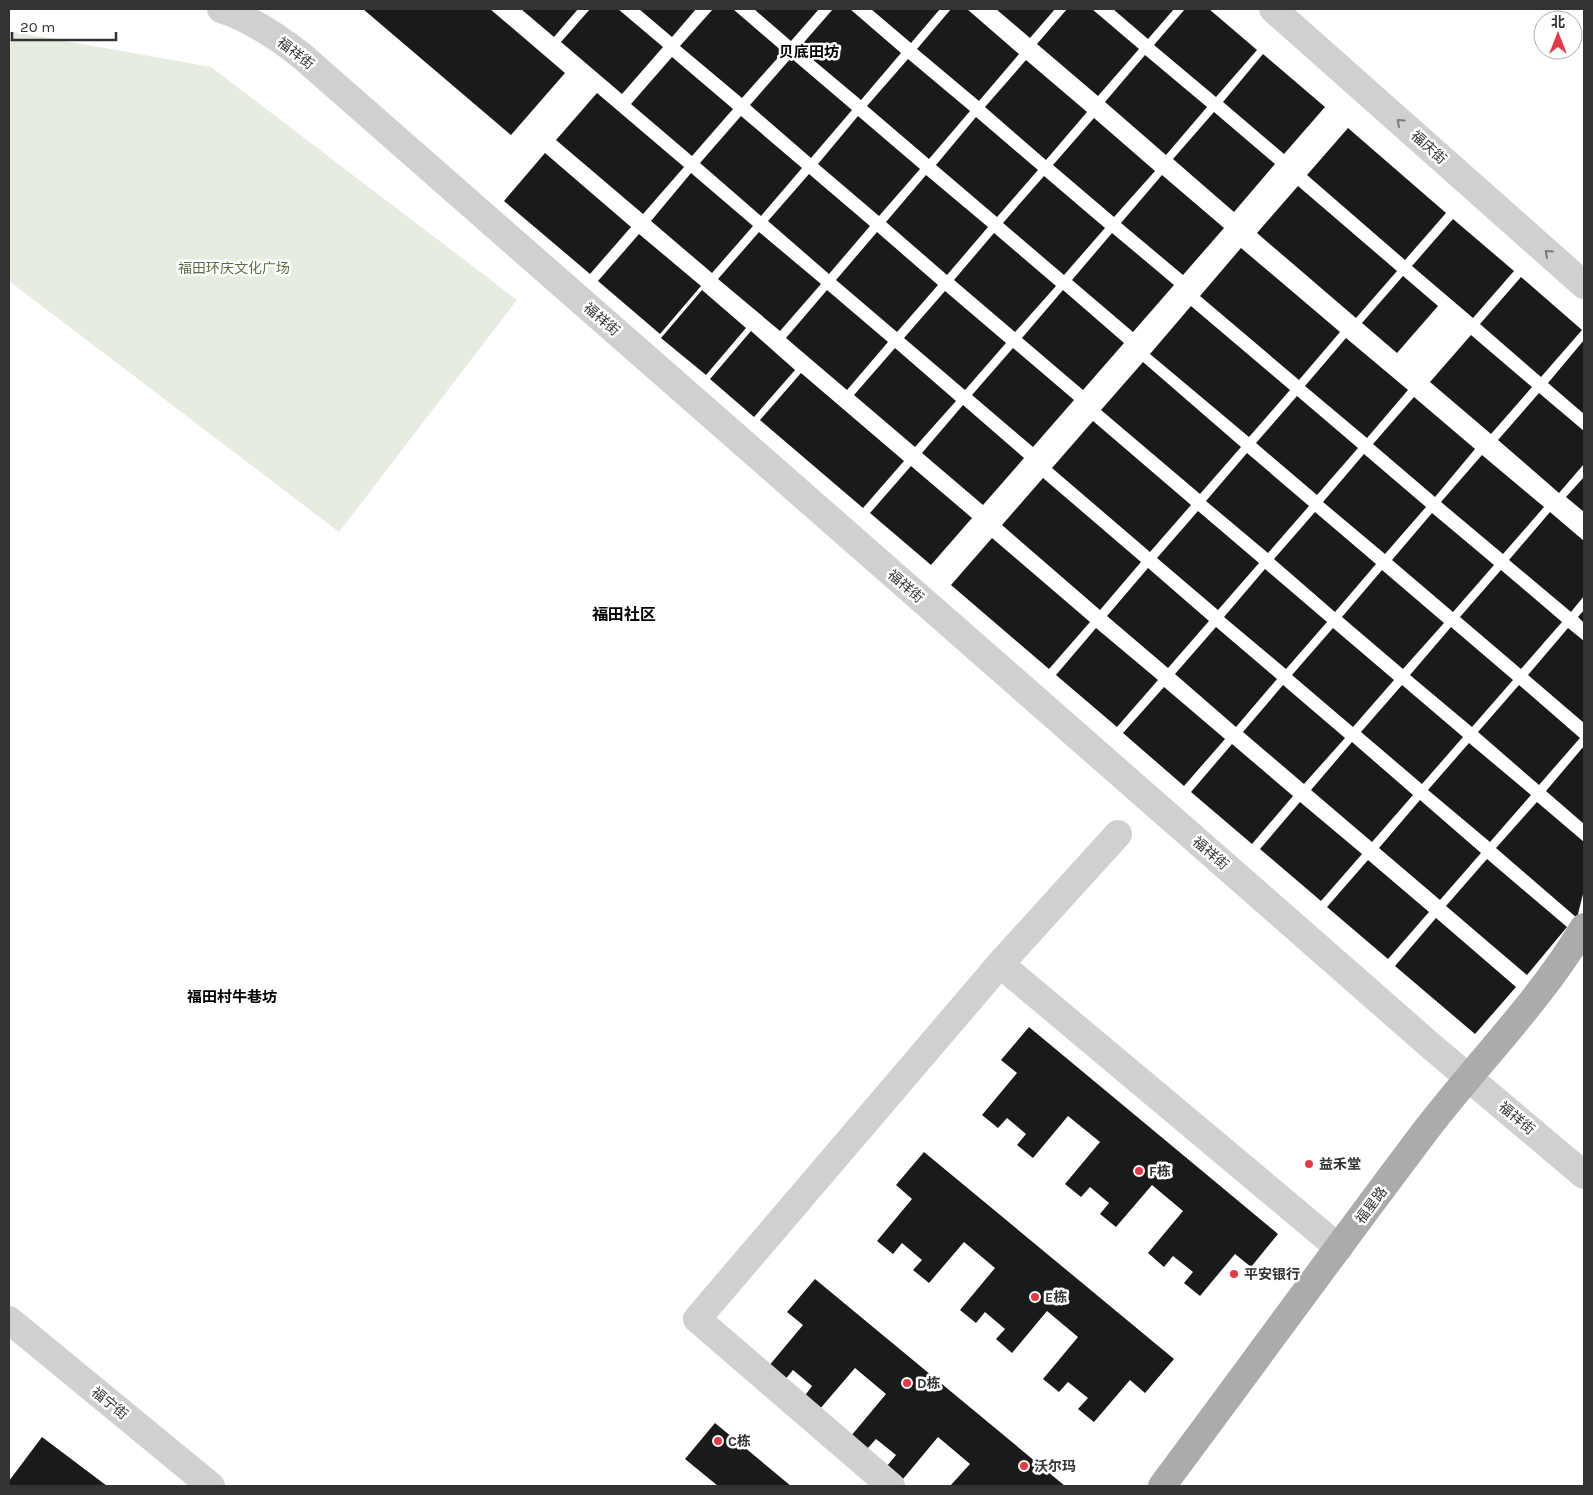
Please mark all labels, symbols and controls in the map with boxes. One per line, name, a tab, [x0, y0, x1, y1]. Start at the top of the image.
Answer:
scale bar	[12, 10, 116, 42]
north arrow	[1533, 10, 1583, 60]
text: 北	[1551, 14, 1565, 31]
text: 20 m	[20, 18, 55, 36]
street label: 福祥街	[274, 34, 317, 73]
district label: 贝底田坊	[779, 43, 839, 61]
one-way arrow	[1397, 118, 1406, 127]
street label: 福庆街	[1407, 127, 1450, 168]
one-way arrow	[1544, 250, 1553, 259]
park label: 福田环庆文化广场	[178, 260, 290, 277]
street label: 福祥街	[580, 299, 623, 340]
street label: 福祥街	[884, 566, 927, 607]
district label: 福田社区	[592, 605, 656, 624]
street label: 福祥街	[1189, 833, 1232, 874]
district label: 福田村牛巷坊	[187, 988, 277, 1006]
street label: 福祥街	[1495, 1098, 1538, 1138]
place label: 益禾堂	[1319, 1156, 1361, 1173]
marker: 益禾堂	[1303, 1158, 1315, 1170]
place label: F栋	[1149, 1163, 1171, 1180]
marker: F栋	[1133, 1165, 1145, 1177]
street label: 福星路	[1352, 1183, 1391, 1227]
place label: 平安银行	[1244, 1266, 1300, 1283]
marker: 平安银行	[1228, 1268, 1240, 1280]
place label: E栋	[1045, 1289, 1067, 1306]
marker: E栋	[1029, 1291, 1041, 1303]
place label: D栋	[917, 1375, 941, 1392]
marker: D栋	[901, 1377, 913, 1389]
street label: 福宁街	[88, 1384, 131, 1423]
place label: C栋	[728, 1433, 751, 1450]
marker: C栋	[712, 1435, 724, 1447]
place label: 沃尔玛	[1034, 1458, 1076, 1475]
marker: 沃尔玛	[1018, 1460, 1030, 1472]

